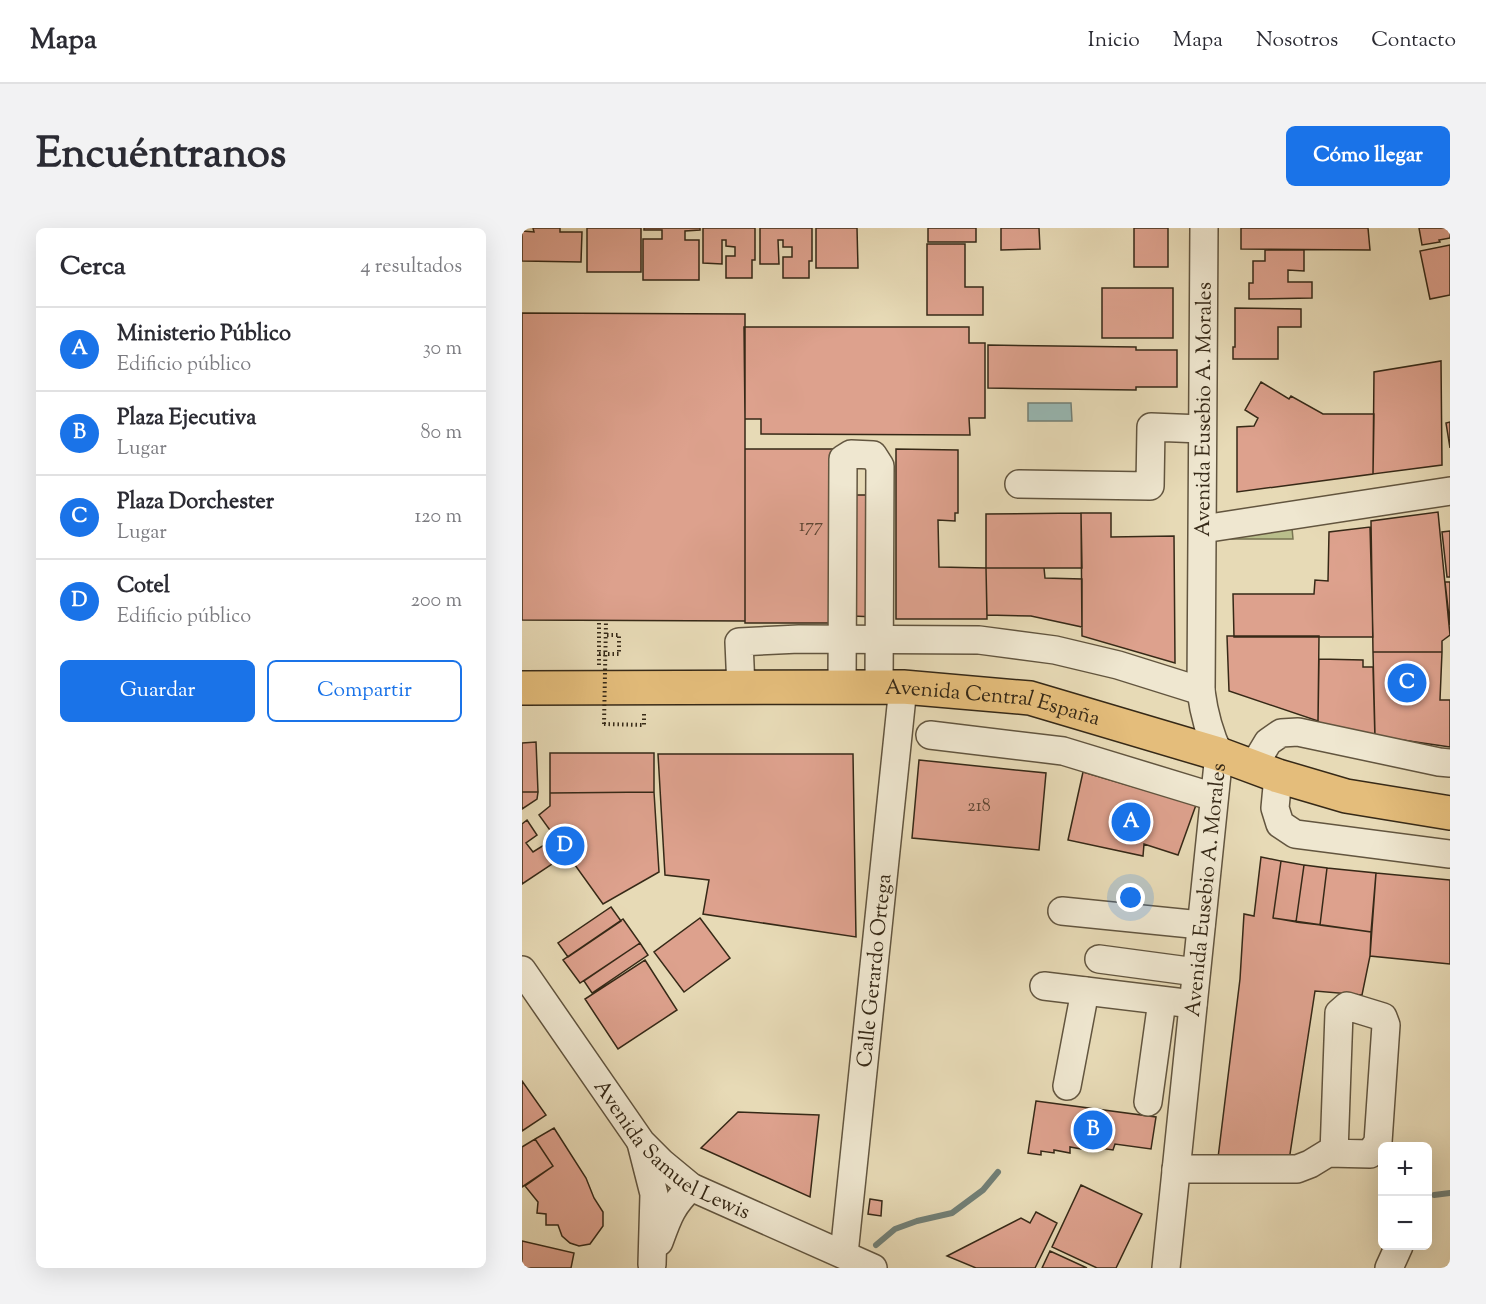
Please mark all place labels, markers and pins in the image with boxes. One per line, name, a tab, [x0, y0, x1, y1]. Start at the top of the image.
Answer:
pin: C	[1388, 660, 1426, 706]
pin: A	[1112, 800, 1150, 844]
pin: D	[546, 824, 585, 868]
pin: B	[1074, 1108, 1112, 1152]

